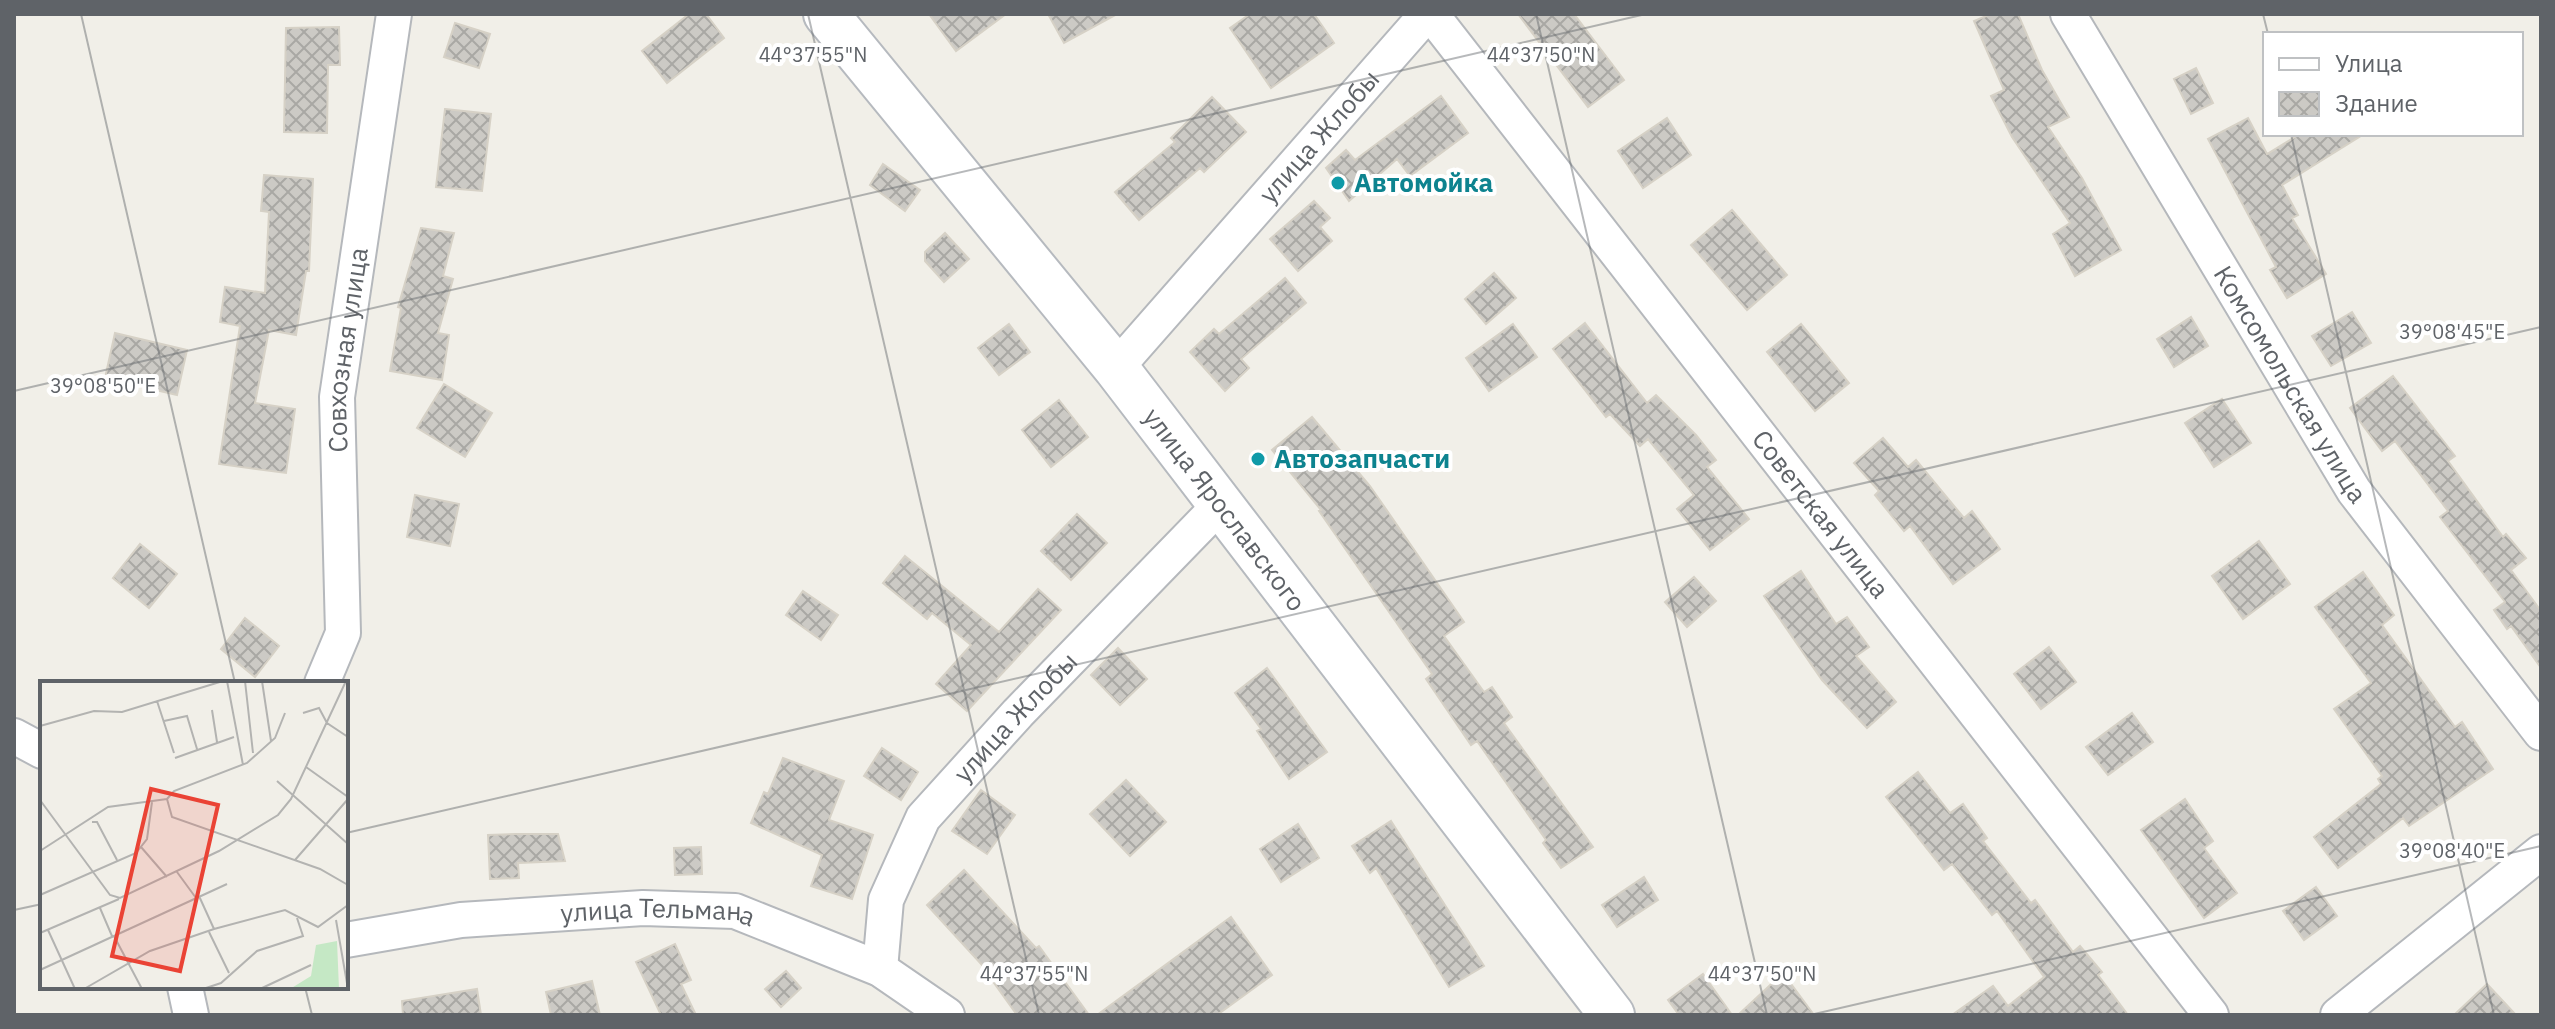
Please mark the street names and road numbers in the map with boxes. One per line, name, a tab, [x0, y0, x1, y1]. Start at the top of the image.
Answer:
street label: улица Жлобы	[1251, 62, 1386, 210]
street label: Совхозная улица	[319, 245, 375, 453]
street label: Комсомольская улица	[2207, 259, 2375, 510]
street label: улица Ярославского	[1137, 400, 1314, 618]
street label: Советская улица	[1745, 422, 1898, 605]
street label: улица Жлобы	[946, 644, 1084, 789]
street label: улица Тельмана	[559, 890, 761, 933]

